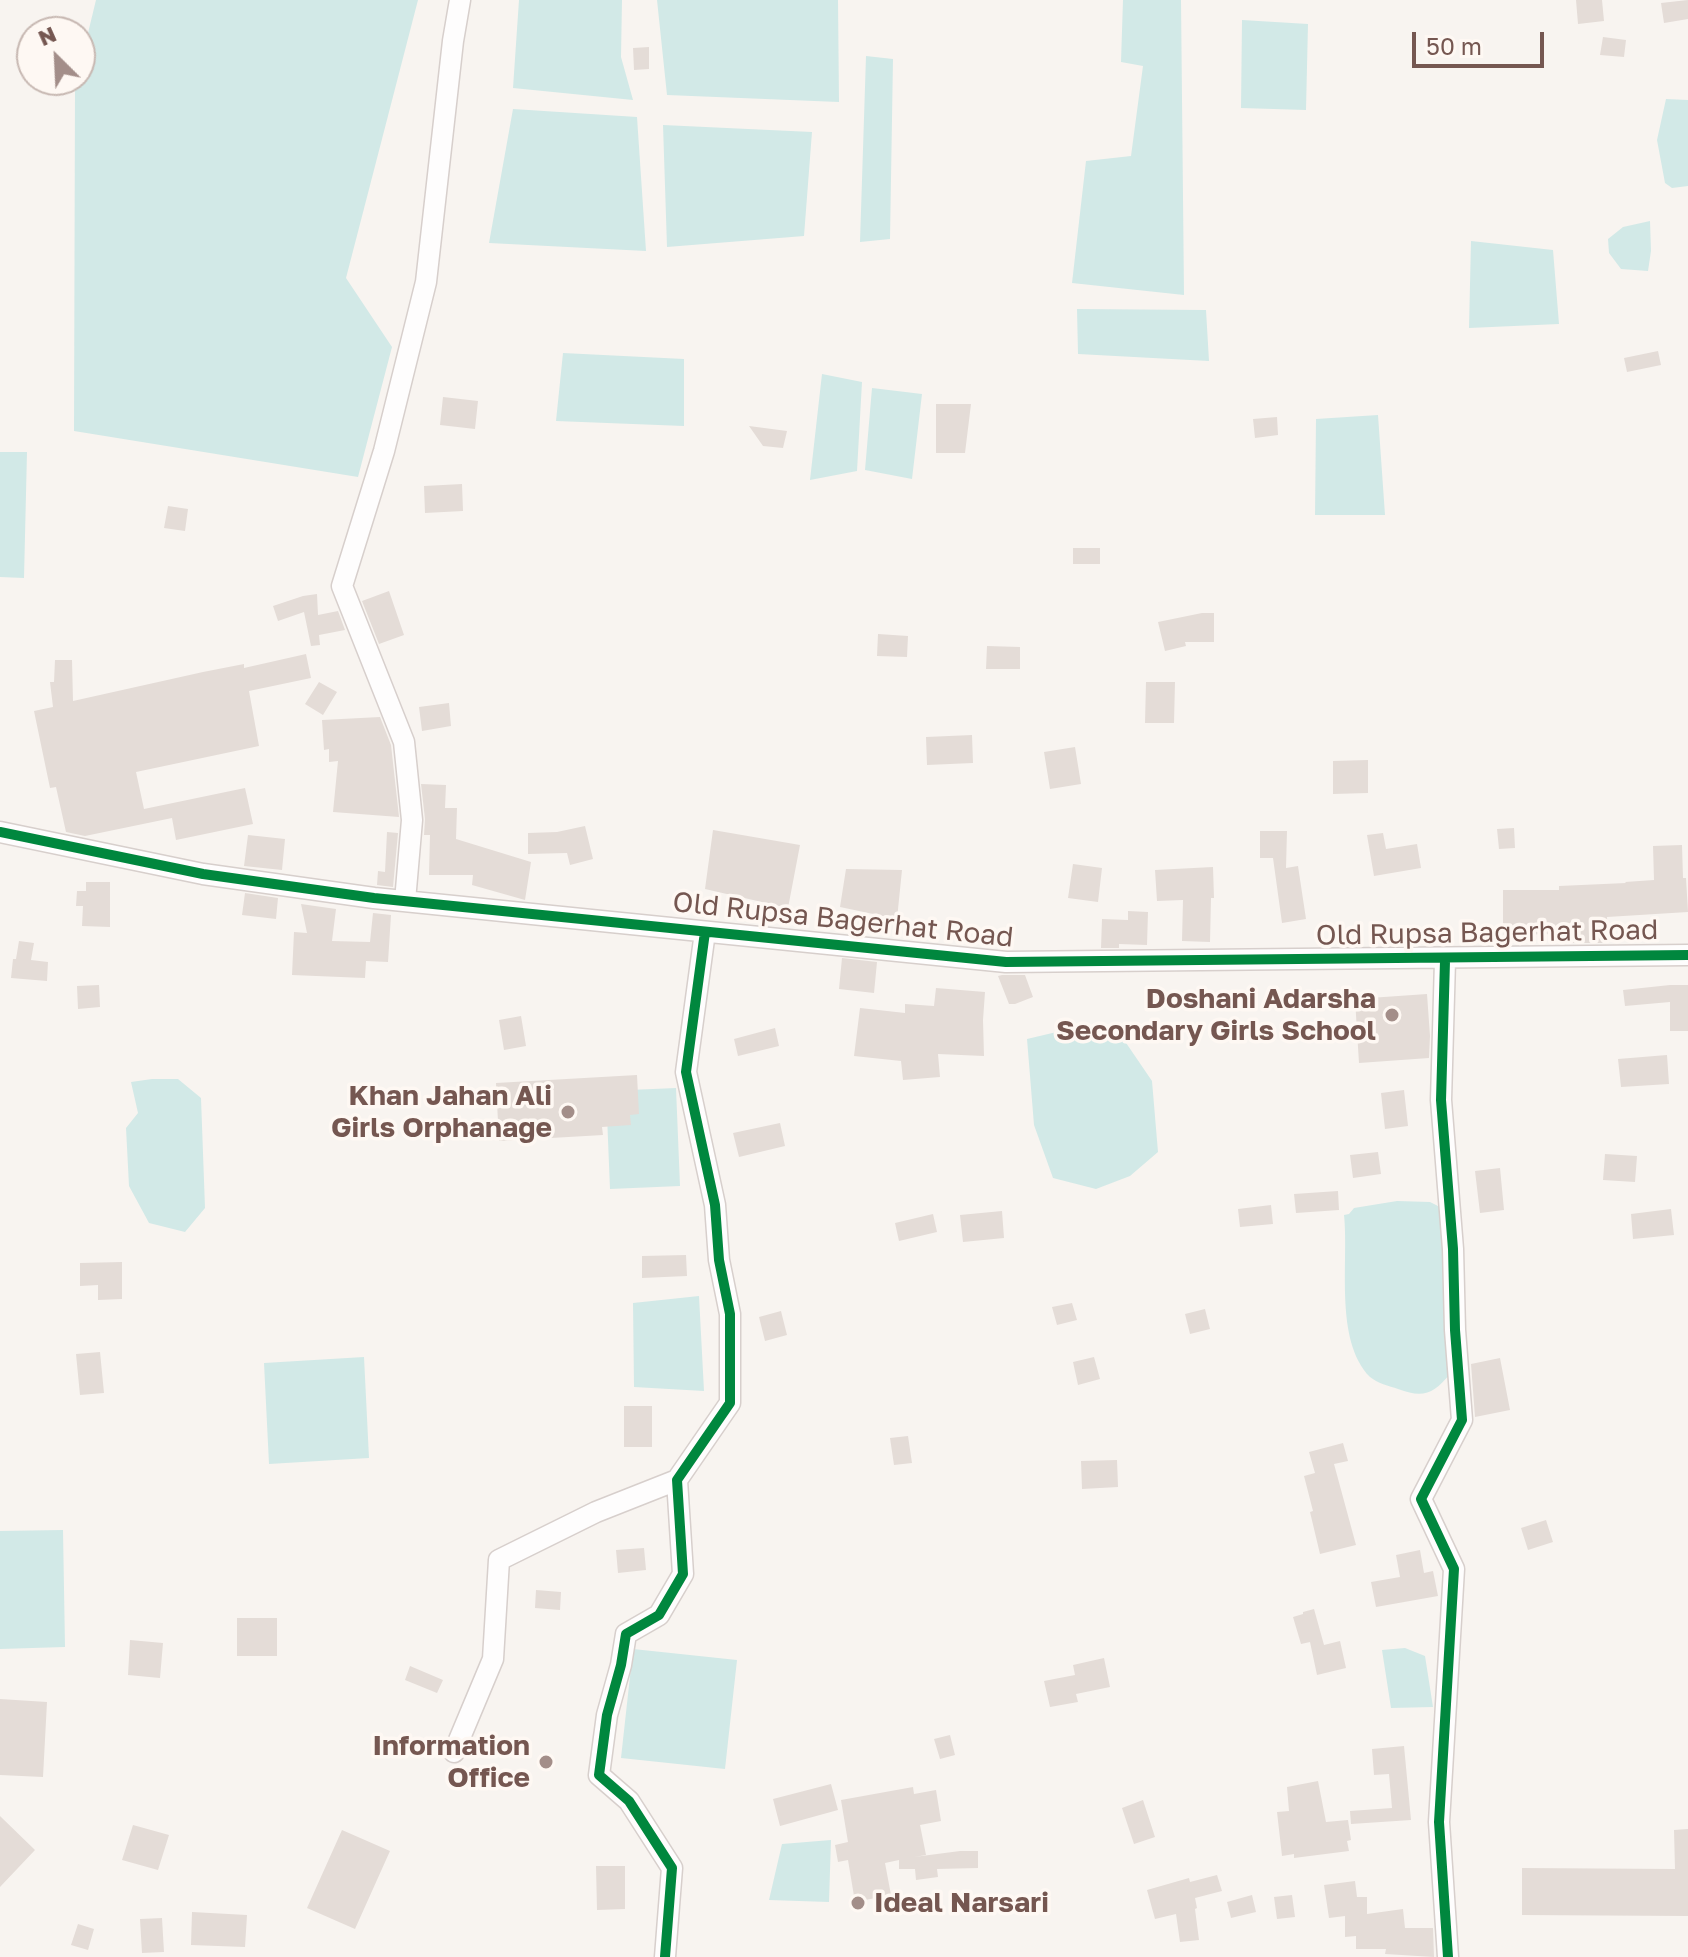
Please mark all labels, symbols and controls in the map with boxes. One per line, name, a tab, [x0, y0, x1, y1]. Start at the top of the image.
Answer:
north arrow	[16, 16, 96, 96]
scale bar	[1416, 16, 1548, 66]
text: N	[34, 20, 60, 51]
text: 50 m	[1426, 31, 1482, 60]
street label: Old Rupsa Bagerhat Road	[671, 885, 1015, 955]
street label: Old Rupsa Bagerhat Road	[1316, 913, 1658, 953]
place label: Doshani Adarsha Secondary Girls School	[1056, 982, 1376, 1048]
marker: Doshani Adarsha Secondary Girls School	[1383, 1006, 1401, 1024]
place label: Khan Jahan Ali Girls Orphanage	[331, 1079, 552, 1145]
marker: Khan Jahan Ali Girls Orphanage	[559, 1103, 577, 1121]
place label: Information Office	[372, 1729, 530, 1795]
marker: Information Office	[537, 1753, 555, 1771]
place label: Ideal Narsari	[874, 1886, 1049, 1920]
marker: Ideal Narsari	[849, 1894, 867, 1912]

